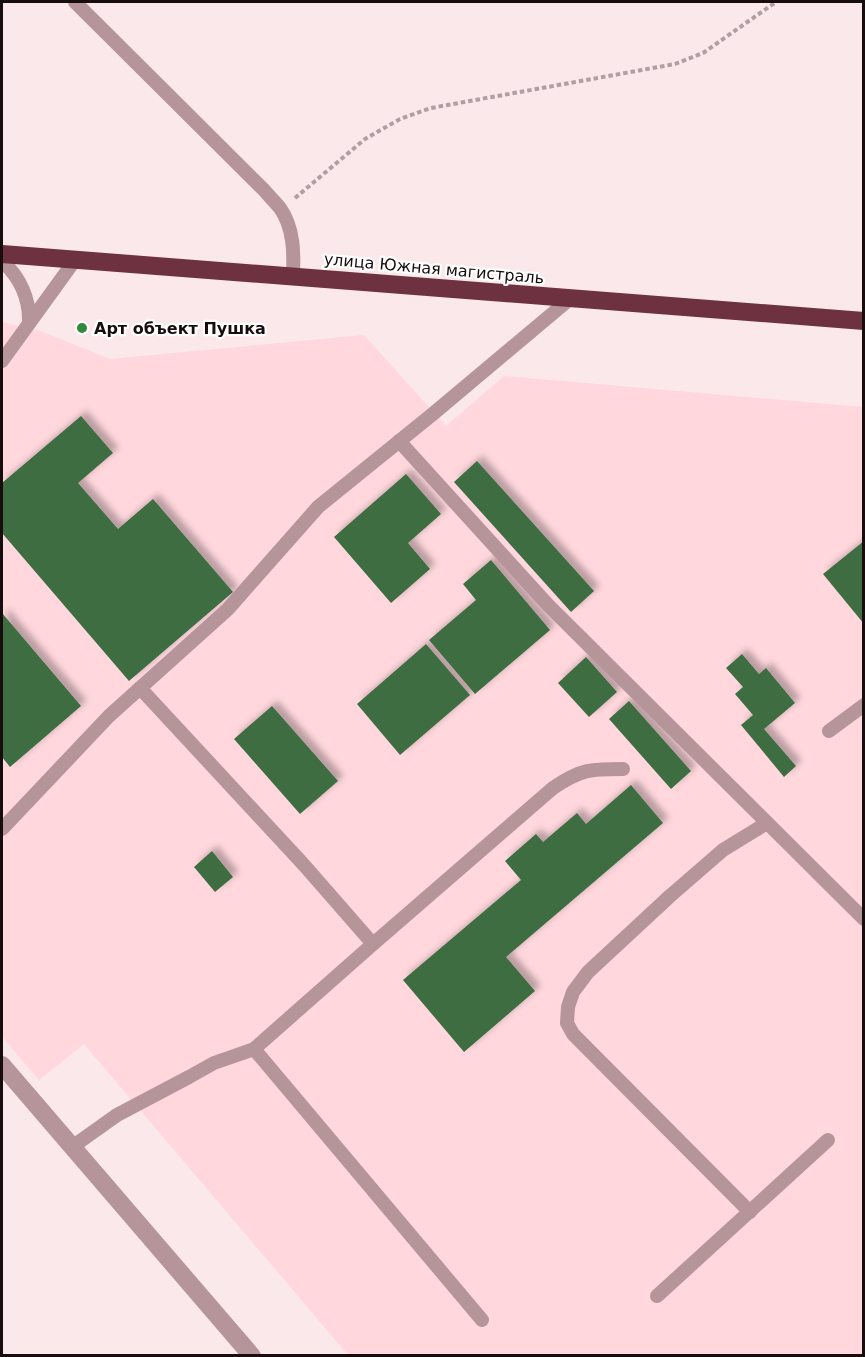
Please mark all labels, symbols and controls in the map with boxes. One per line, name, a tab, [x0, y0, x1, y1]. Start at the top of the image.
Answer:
street label: улица Южная магистраль	[323, 249, 545, 288]
place label: Арт объект Пушка	[94, 319, 266, 338]
marker: Арт объект Пушка	[75, 321, 89, 335]

